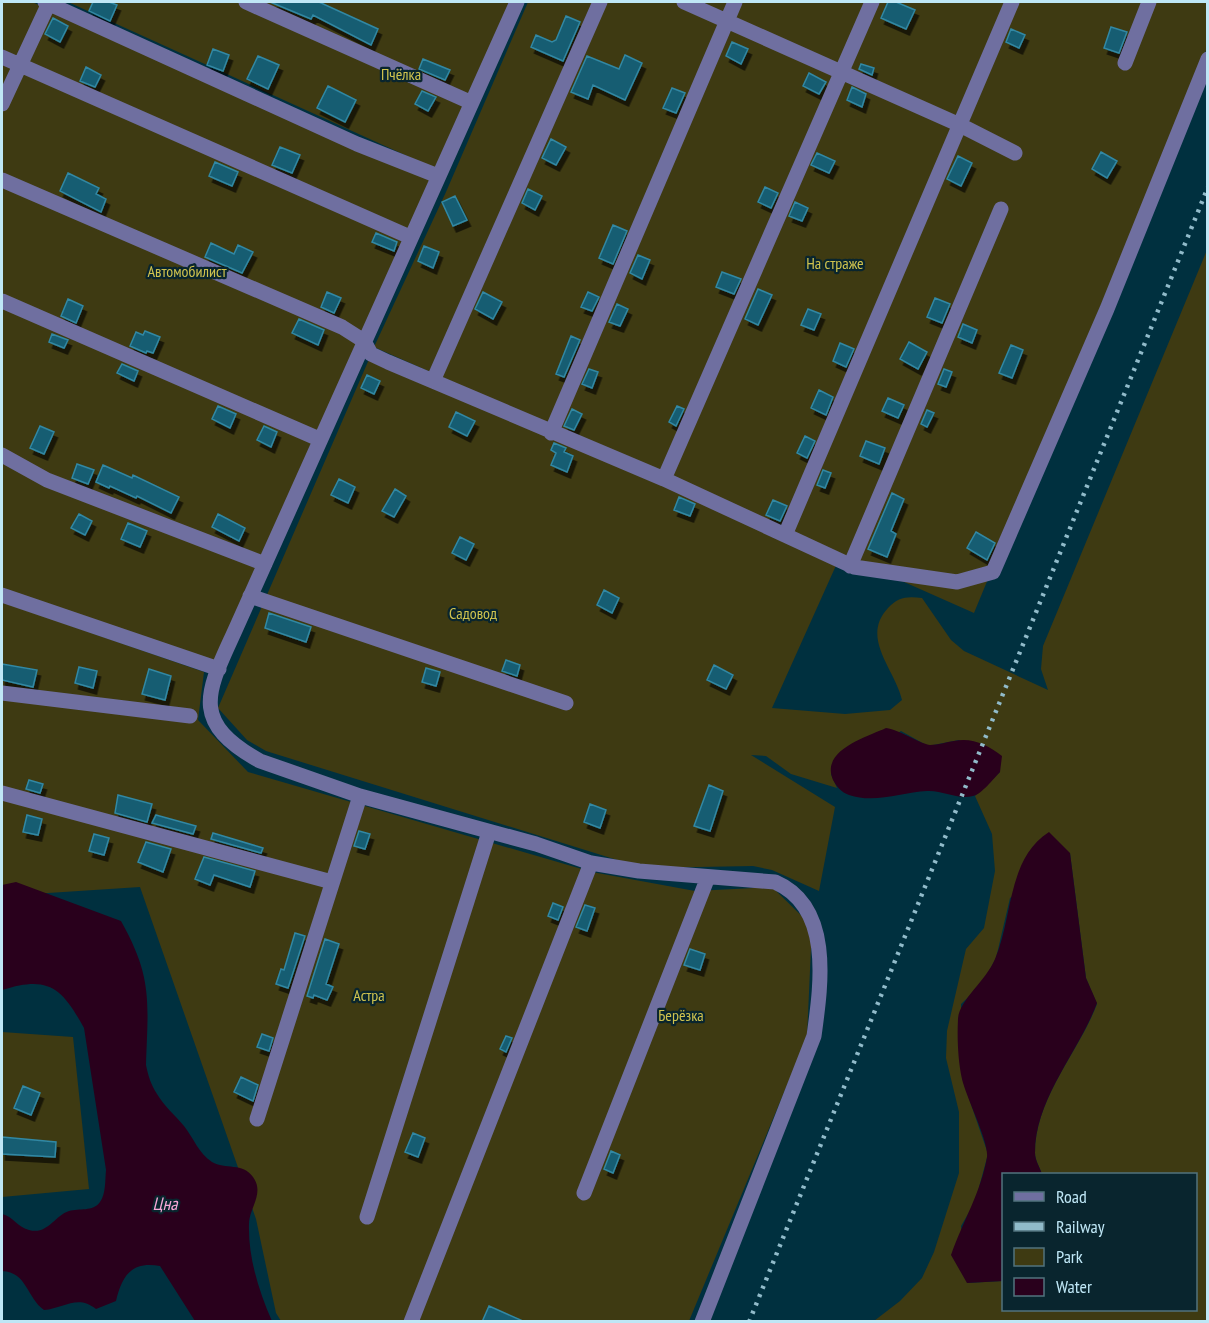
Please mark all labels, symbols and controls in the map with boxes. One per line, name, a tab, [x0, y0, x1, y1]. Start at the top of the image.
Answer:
park label: Пчёлка	[381, 64, 421, 84]
park label: На страже	[806, 253, 864, 273]
park label: Автомобилист	[147, 261, 228, 281]
park label: Садовод	[449, 603, 497, 623]
park label: Астра	[353, 985, 385, 1005]
park label: Берёзка	[658, 1005, 704, 1025]
legend	[1002, 1173, 1197, 1311]
text: Road	[1056, 1185, 1087, 1208]
water label: Цна	[153, 1192, 178, 1215]
text: Railway	[1056, 1215, 1105, 1238]
text: Park	[1056, 1245, 1083, 1268]
text: Water	[1056, 1275, 1092, 1298]

